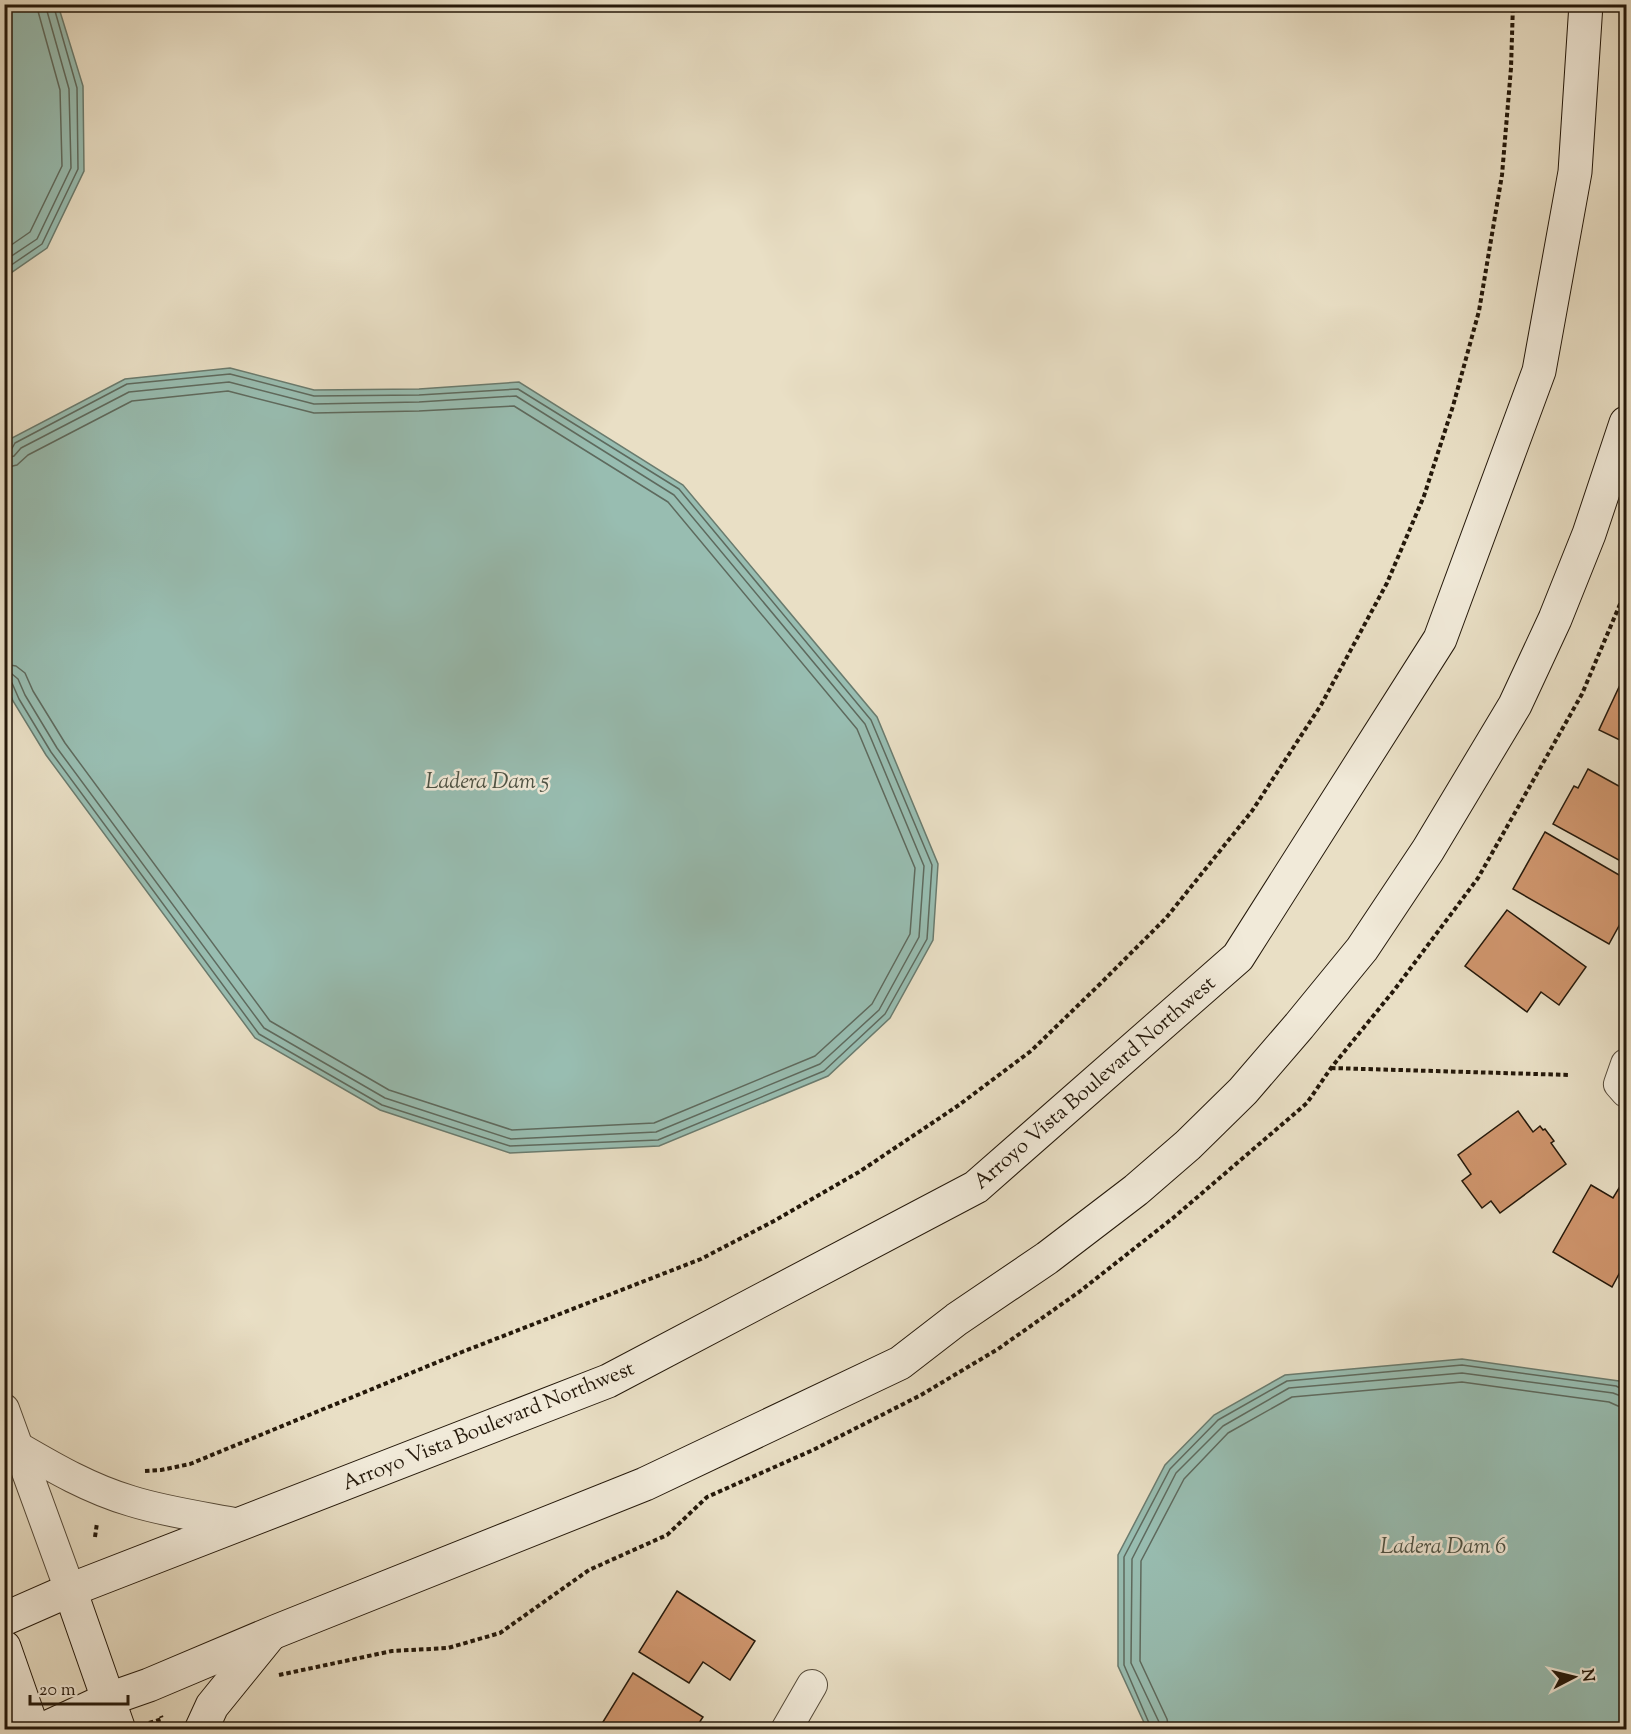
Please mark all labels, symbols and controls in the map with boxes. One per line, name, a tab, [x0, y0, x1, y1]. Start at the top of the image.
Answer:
water label: Ladera Dam 5	[425, 767, 550, 799]
street label: Arroyo Vista Boulevard Northwest	[968, 970, 1223, 1197]
street label: Arroyo Vista Boulevard Northwest	[338, 1354, 639, 1499]
water label: Ladera Dam 6	[1380, 1532, 1506, 1564]
north arrow	[1544, 1647, 1604, 1707]
scale bar	[30, 1668, 128, 1706]
text: N	[1574, 1668, 1599, 1683]
text: 20 m	[39, 1678, 76, 1704]

